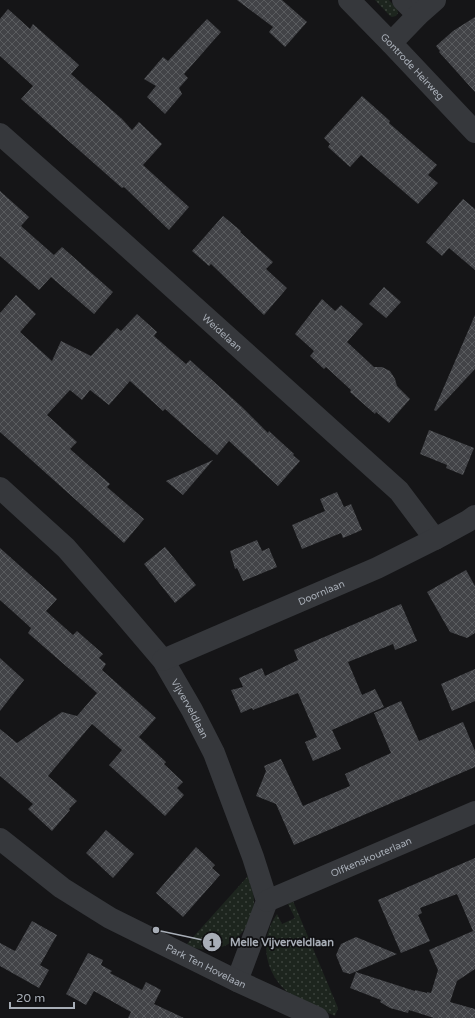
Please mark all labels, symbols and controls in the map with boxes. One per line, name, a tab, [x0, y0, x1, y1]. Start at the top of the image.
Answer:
street label: Gontrode Heirweg	[378, 31, 446, 103]
street label: Weidelaan	[199, 312, 244, 354]
street label: Doornlaan	[296, 578, 346, 608]
street label: Vijverveldlaan	[168, 677, 211, 741]
street label: Olfkenskouterlaan	[329, 835, 414, 880]
callout: Melle Vijverveldlaan	[202, 931, 342, 954]
text: 1	[208, 936, 216, 950]
text: Melle Vijverveldlaan	[230, 936, 334, 950]
street label: Park Ten Hovelaan	[164, 942, 248, 991]
scale bar	[10, 984, 74, 1010]
text: 20 m	[16, 991, 45, 1005]

